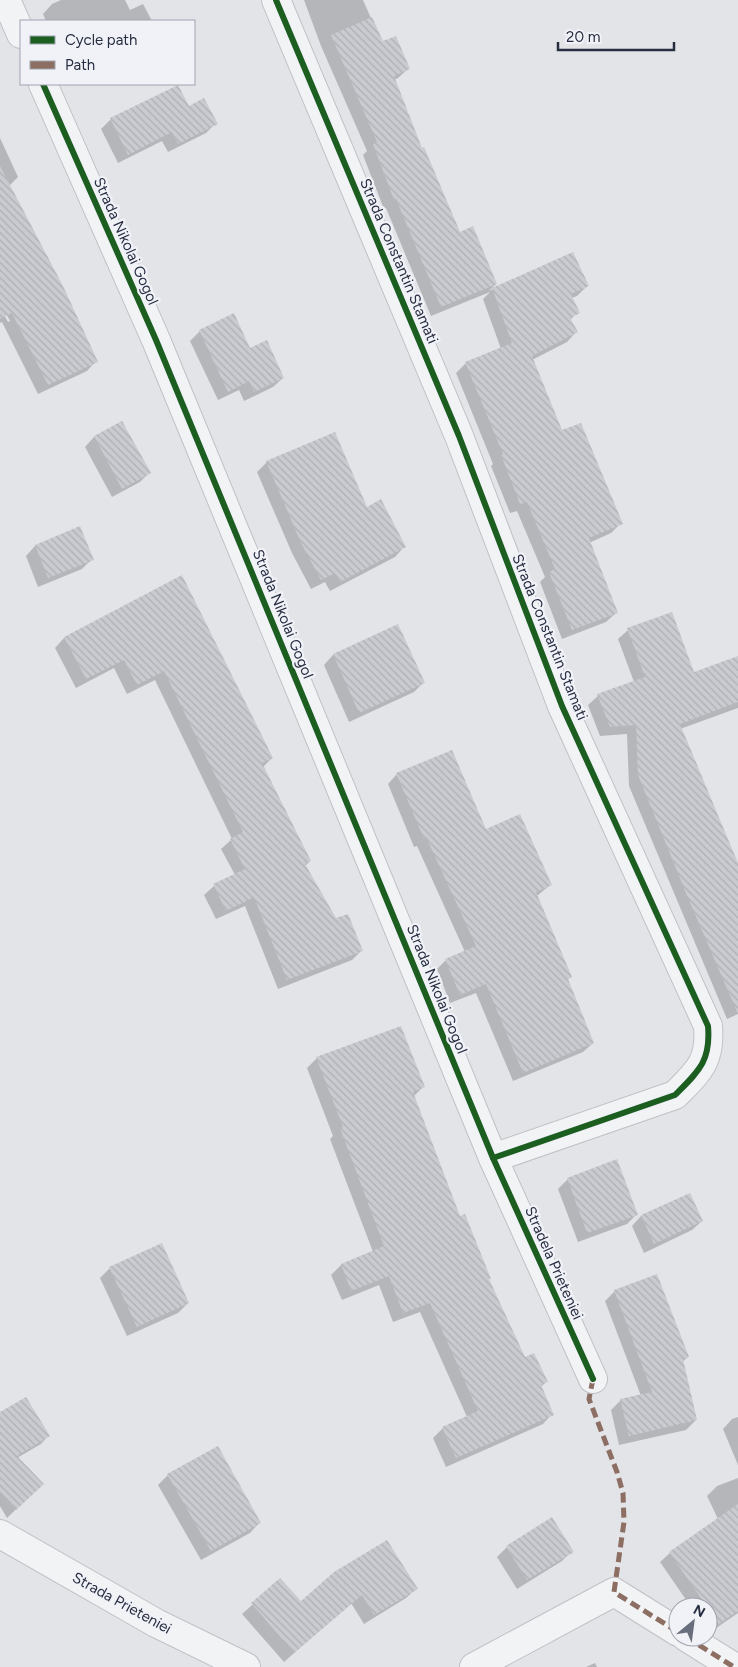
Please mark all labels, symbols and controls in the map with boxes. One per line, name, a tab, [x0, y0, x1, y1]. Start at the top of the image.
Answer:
legend	[20, 20, 195, 85]
scale bar	[558, 20, 674, 52]
text: 20 m	[566, 28, 600, 46]
text: Cycle path	[65, 31, 137, 49]
text: Path	[65, 56, 95, 74]
street label: Strada Nikolai Gogol	[90, 174, 162, 308]
street label: Strada Constantin Stamati	[356, 176, 442, 346]
street label: Strada Nikolai Gogol	[249, 547, 317, 681]
street label: Strada Constantin Stamati	[508, 551, 592, 723]
street label: Strada Nikolai Gogol	[403, 922, 471, 1056]
street label: Stradela Prieteniei	[521, 1204, 587, 1322]
street label: Strada Prieteniei	[69, 1568, 175, 1638]
north arrow	[668, 1597, 718, 1647]
text: N	[690, 1601, 708, 1621]

